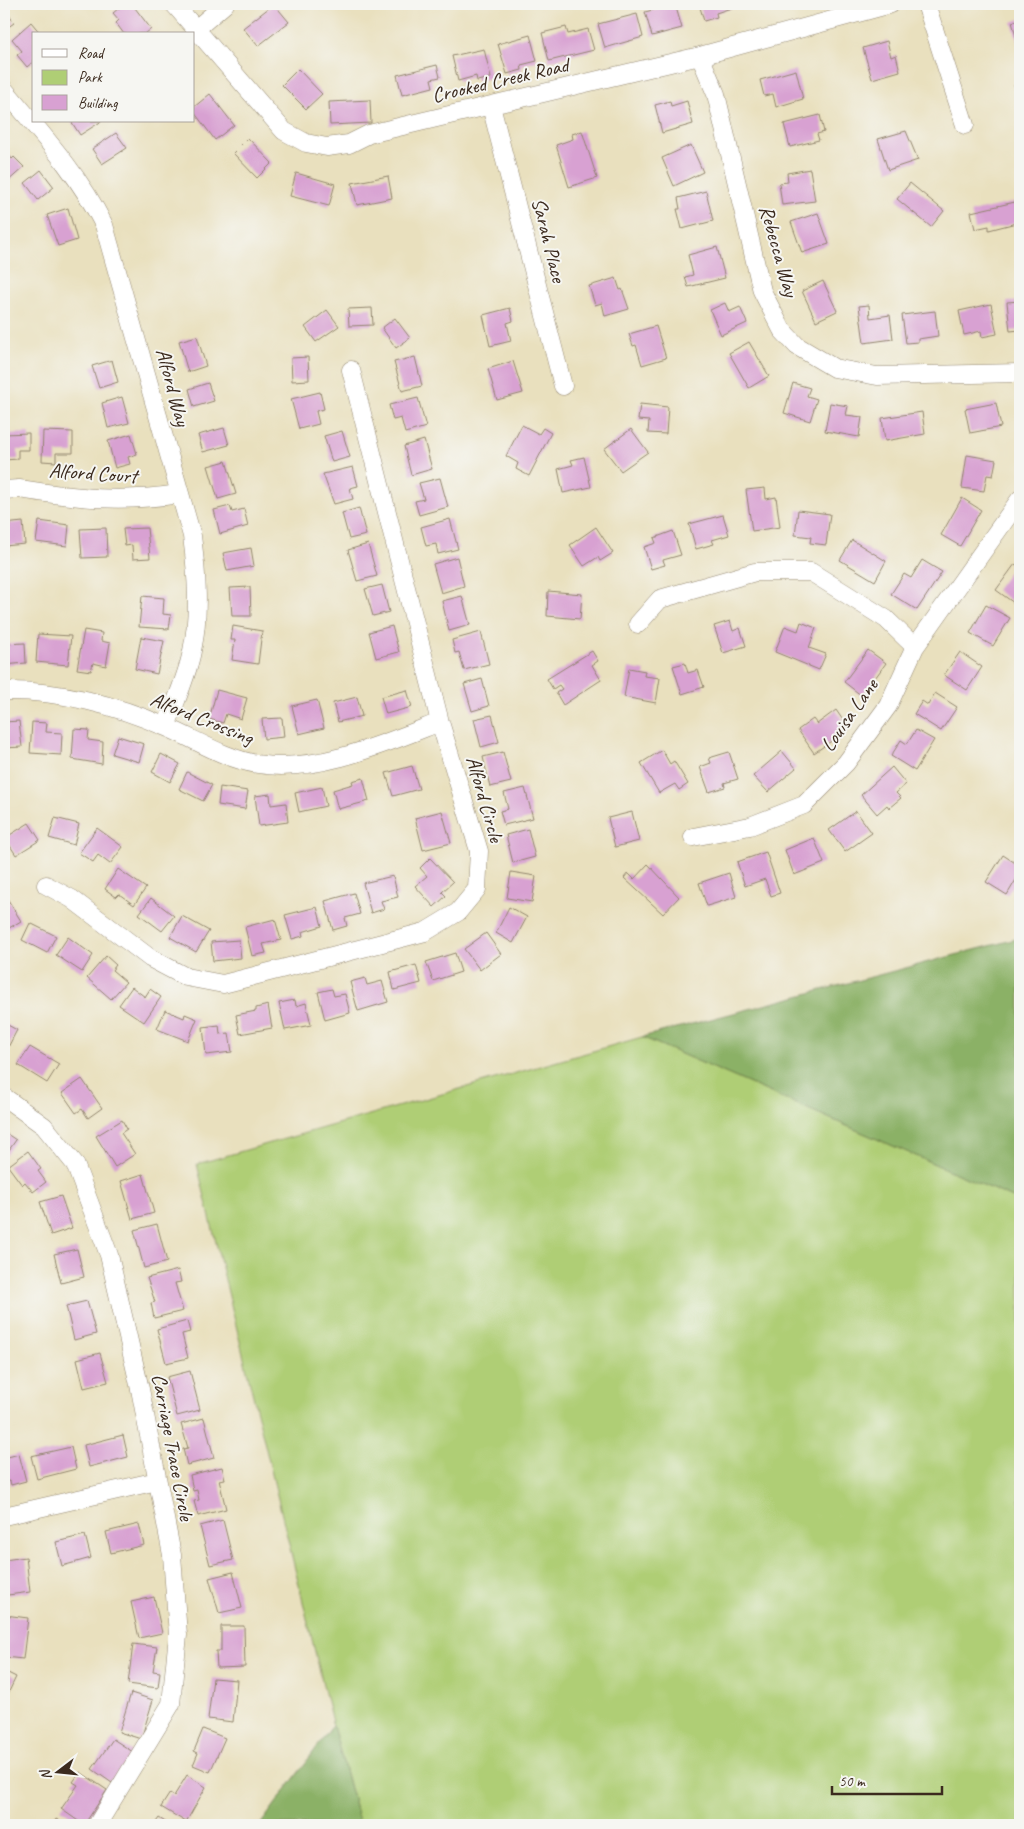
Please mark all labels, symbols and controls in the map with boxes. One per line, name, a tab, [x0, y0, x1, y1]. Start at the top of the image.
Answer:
legend	[32, 32, 195, 122]
text: Road	[78, 44, 105, 63]
street label: Crooked Creek Road	[429, 51, 573, 108]
text: Park	[78, 68, 103, 87]
text: Building	[78, 94, 118, 113]
street label: Sarah Place	[526, 195, 573, 287]
street label: Rebecca Way	[754, 202, 805, 301]
street label: Alford Way	[150, 345, 196, 430]
street label: Alford Court	[48, 457, 141, 489]
street label: Louisa Lane	[815, 673, 884, 757]
street label: Alford Crossing	[147, 686, 259, 751]
street label: Alford Circle	[460, 753, 510, 846]
street label: Carriage Trace Circle	[146, 1372, 200, 1524]
north arrow	[32, 1746, 82, 1796]
scale bar	[832, 1764, 942, 1796]
text: N	[36, 1767, 55, 1782]
text: 50 m	[839, 1772, 866, 1791]

